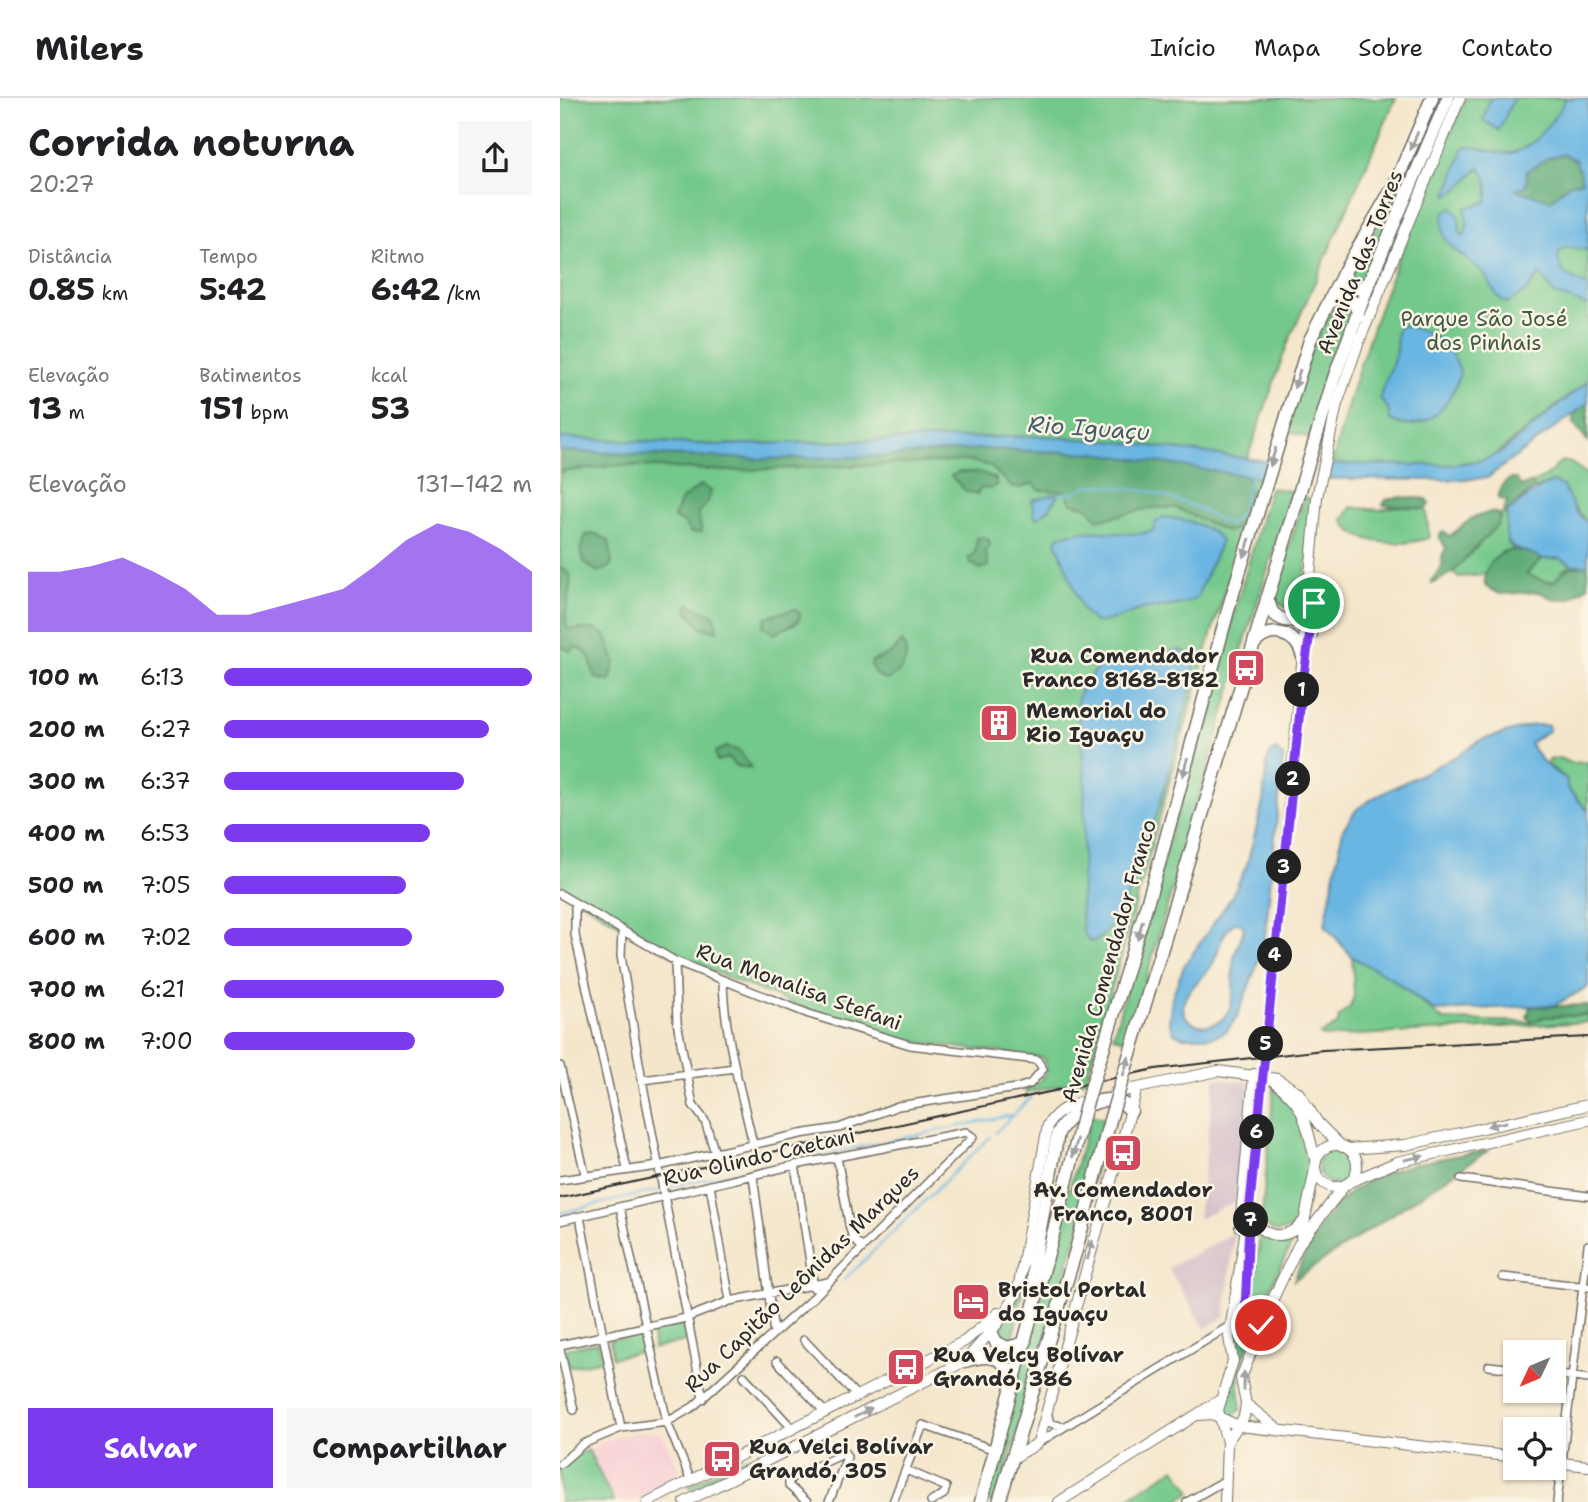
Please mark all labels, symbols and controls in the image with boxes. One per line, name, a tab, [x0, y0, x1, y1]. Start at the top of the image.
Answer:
text: Milers	[35, 26, 144, 71]
text: Início	[1150, 32, 1216, 64]
text: Mapa	[1254, 32, 1320, 64]
text: Sobre	[1358, 32, 1423, 64]
text: Contato	[1461, 32, 1553, 64]
text: Corrida noturna	[28, 117, 355, 168]
button: share	[458, 121, 532, 195]
one-way arrow	[1408, 131, 1419, 152]
street label: Avenida das Torres	[1310, 166, 1410, 358]
text: 20:27	[28, 169, 95, 199]
text: Distância	[28, 244, 112, 269]
text: Tempo	[199, 244, 258, 269]
text: Ritmo	[371, 244, 425, 269]
text: 0.85	[28, 269, 95, 310]
text: 5:42	[199, 269, 267, 310]
text: 6:42	[371, 269, 441, 310]
text: km	[95, 281, 128, 306]
text: /km	[441, 281, 481, 306]
park label: Parque São José dos Pinhais	[1400, 305, 1568, 357]
text: Elevação	[28, 363, 109, 388]
text: Batimentos	[199, 363, 302, 388]
text: kcal	[371, 363, 408, 388]
one-way arrow	[1292, 369, 1302, 390]
text: 13	[28, 388, 62, 429]
text: 151	[199, 388, 244, 429]
text: 53	[371, 388, 410, 429]
text: m	[62, 400, 85, 425]
text: bpm	[244, 400, 289, 425]
water label: Rio Iguaçu	[1027, 409, 1151, 447]
one-way arrow	[1267, 446, 1278, 468]
text: Elevação	[28, 469, 127, 499]
text: 131–142 m	[416, 469, 532, 499]
one-way arrow	[1241, 537, 1251, 558]
pin	[1284, 573, 1344, 633]
icon: arrive	[1295, 584, 1333, 622]
place label: Rua Comendador Franco 8168-8182	[1022, 642, 1219, 694]
bus stop icon: Rua Comendador Franco 8168-8182	[1225, 647, 1267, 689]
text: 100 m	[28, 662, 99, 692]
text: 6:13	[140, 662, 185, 692]
pin: 1	[1284, 672, 1320, 708]
text: 1	[1297, 677, 1306, 702]
place label: Memorial do Rio Iguaçu	[1026, 697, 1167, 749]
building icon: Memorial do Rio Iguaçu	[978, 702, 1020, 744]
text: 200 m	[28, 714, 105, 744]
text: 6:27	[140, 714, 191, 744]
one-way arrow	[1179, 756, 1190, 778]
pin: 2	[1276, 762, 1310, 796]
text: 300 m	[28, 766, 105, 796]
text: 6:37	[140, 766, 191, 796]
text: 2	[1286, 766, 1299, 791]
street label: Avenida Comendador Franco	[1055, 816, 1163, 1106]
text: 400 m	[28, 818, 105, 848]
text: 6:53	[140, 818, 190, 848]
pin: 3	[1266, 850, 1302, 884]
text: 3	[1277, 854, 1290, 879]
text: 500 m	[28, 870, 103, 900]
text: 7:05	[140, 870, 191, 900]
one-way arrow	[1135, 920, 1145, 941]
text: 600 m	[28, 922, 105, 952]
text: 7:02	[140, 922, 192, 952]
street label: Rua Monalisa Stefani	[692, 937, 906, 1037]
pin: 4	[1258, 938, 1292, 972]
text: 4	[1268, 942, 1281, 967]
text: 700 m	[28, 974, 105, 1004]
text: 6:21	[140, 974, 185, 1004]
text: 800 m	[28, 1026, 105, 1056]
text: 7:00	[140, 1026, 193, 1056]
pin: 5	[1248, 1026, 1284, 1062]
text: 5	[1260, 1031, 1271, 1056]
one-way arrow	[1122, 1056, 1132, 1077]
pin: 6	[1240, 1114, 1274, 1150]
text: 6	[1250, 1119, 1263, 1144]
one-way arrow	[1486, 1119, 1508, 1130]
street label: Rua Olindo Caetani	[660, 1121, 858, 1193]
bus stop icon: Av. Comendador Franco, 8001	[1102, 1132, 1144, 1174]
one-way arrow	[1069, 1137, 1080, 1159]
one-way arrow	[1403, 1152, 1425, 1163]
street label: Rua Capitão Leônidas Marques	[679, 1159, 925, 1399]
place label: Av. Comendador Franco, 8001	[1033, 1176, 1213, 1228]
pin: 7	[1234, 1202, 1268, 1238]
text: 7	[1244, 1207, 1257, 1232]
one-way arrow	[1086, 1239, 1096, 1260]
place label: Bristol Portal do Iguaçu	[998, 1276, 1146, 1328]
hotel icon: Bristol Portal do Iguaçu	[950, 1281, 992, 1323]
pin	[1231, 1295, 1291, 1355]
icon: check	[1242, 1306, 1280, 1344]
north arrow	[1503, 1340, 1566, 1404]
map controls	[1503, 1340, 1566, 1480]
place label: Rua Velcy Bolívar Grandó, 386	[933, 1341, 1124, 1393]
bus stop icon: Rua Velcy Bolívar Grandó, 386	[885, 1346, 927, 1388]
one-way arrow	[1238, 1370, 1250, 1392]
button: Salvar	[28, 1408, 273, 1488]
button: Compartilhar	[287, 1408, 532, 1488]
one-way arrow	[853, 1408, 873, 1420]
button: locate	[1503, 1417, 1566, 1480]
place label: Rua Velci Bolívar Grandó, 305	[749, 1433, 934, 1485]
bus stop icon: Rua Velci Bolívar Grandó, 305	[701, 1438, 743, 1480]

